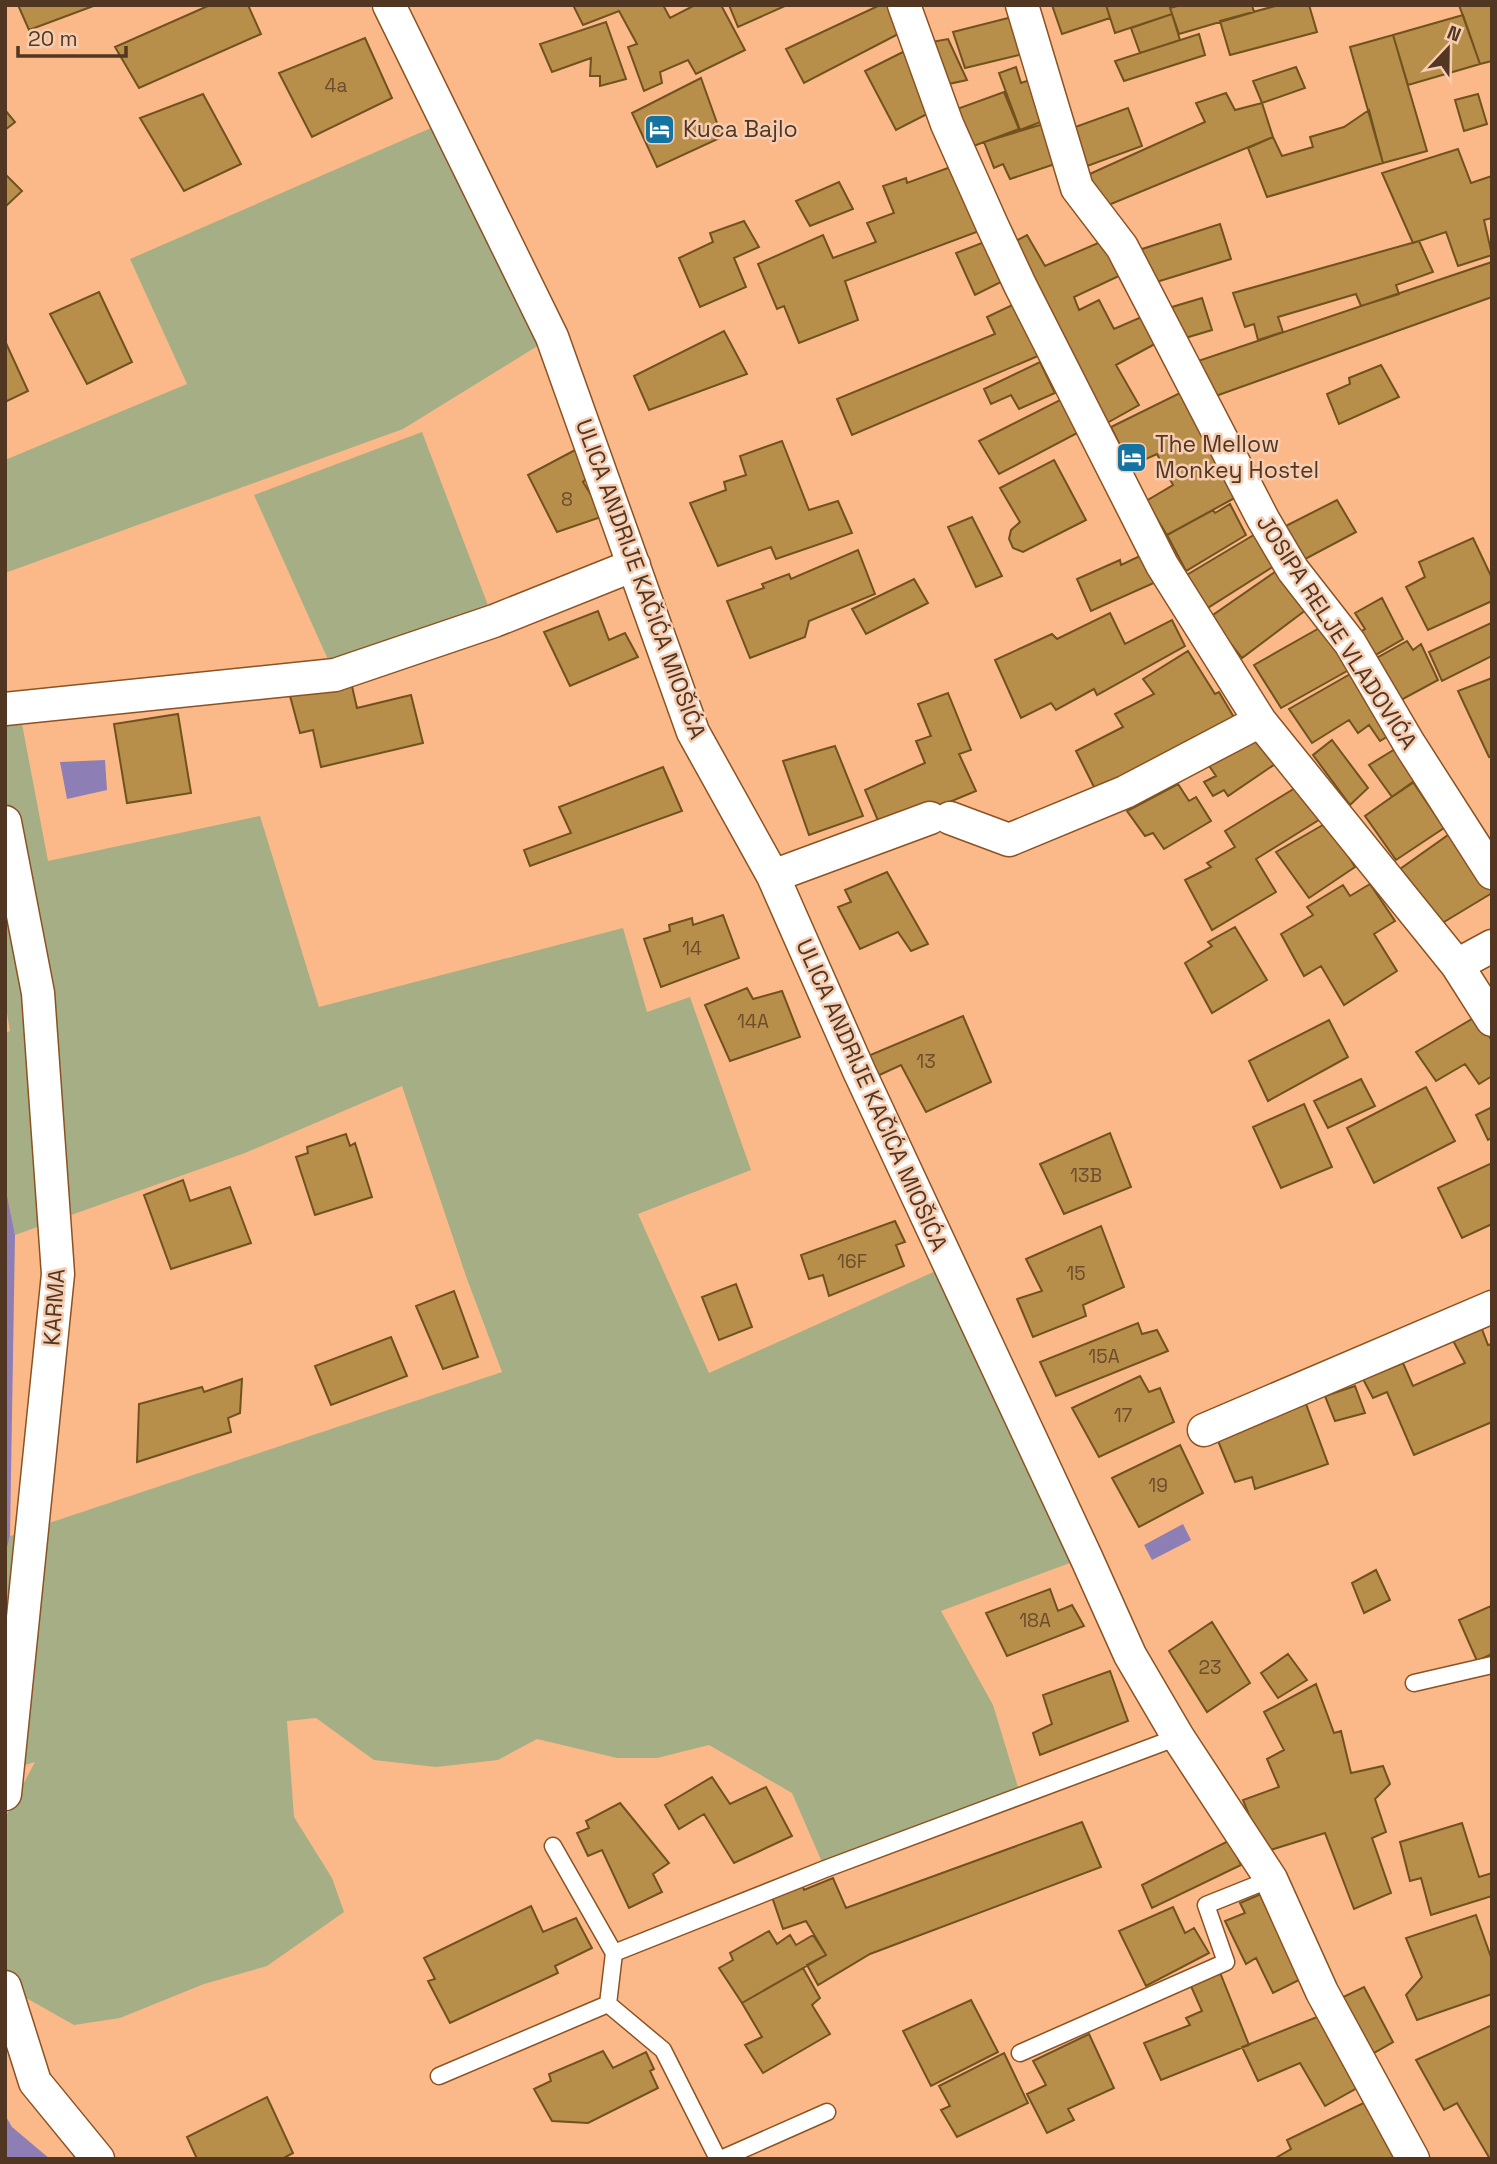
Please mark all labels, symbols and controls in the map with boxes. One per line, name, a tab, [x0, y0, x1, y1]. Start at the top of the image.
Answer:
scale bar	[18, 14, 126, 58]
north arrow	[1413, 14, 1483, 84]
text: N	[1444, 20, 1465, 48]
text: 20 m	[28, 25, 78, 52]
house number: 4a	[325, 73, 347, 98]
hotel icon: Kuca Bajlo	[643, 112, 677, 146]
place label: Kuca Bajlo	[683, 114, 798, 144]
street label: ULICA ANDRIJE KAČIĆA MIOŠIĆA	[569, 415, 713, 743]
place label: The Mellow Monkey Hostel	[1155, 429, 1319, 485]
hotel icon: The Mellow Monkey Hostel	[1115, 440, 1149, 474]
house number: 8	[561, 487, 573, 512]
street label: JOSIPA RELJE VLADOVIĆA	[1250, 509, 1424, 755]
street label: ULICA ANDRIJE KAČIĆA MIOŠIĆA	[789, 934, 955, 1256]
house number: 14	[682, 936, 702, 961]
house number: 14A	[737, 1009, 769, 1034]
house number: 13	[916, 1049, 936, 1074]
house number: 13B	[1070, 1163, 1102, 1188]
house number: 16F	[837, 1249, 867, 1274]
house number: 15	[1066, 1261, 1086, 1286]
street label: KARMA	[36, 1267, 72, 1347]
house number: 15A	[1088, 1344, 1120, 1369]
house number: 17	[1114, 1403, 1133, 1428]
house number: 19	[1148, 1473, 1168, 1498]
house number: 18A	[1019, 1608, 1051, 1633]
house number: 23	[1199, 1655, 1221, 1680]

